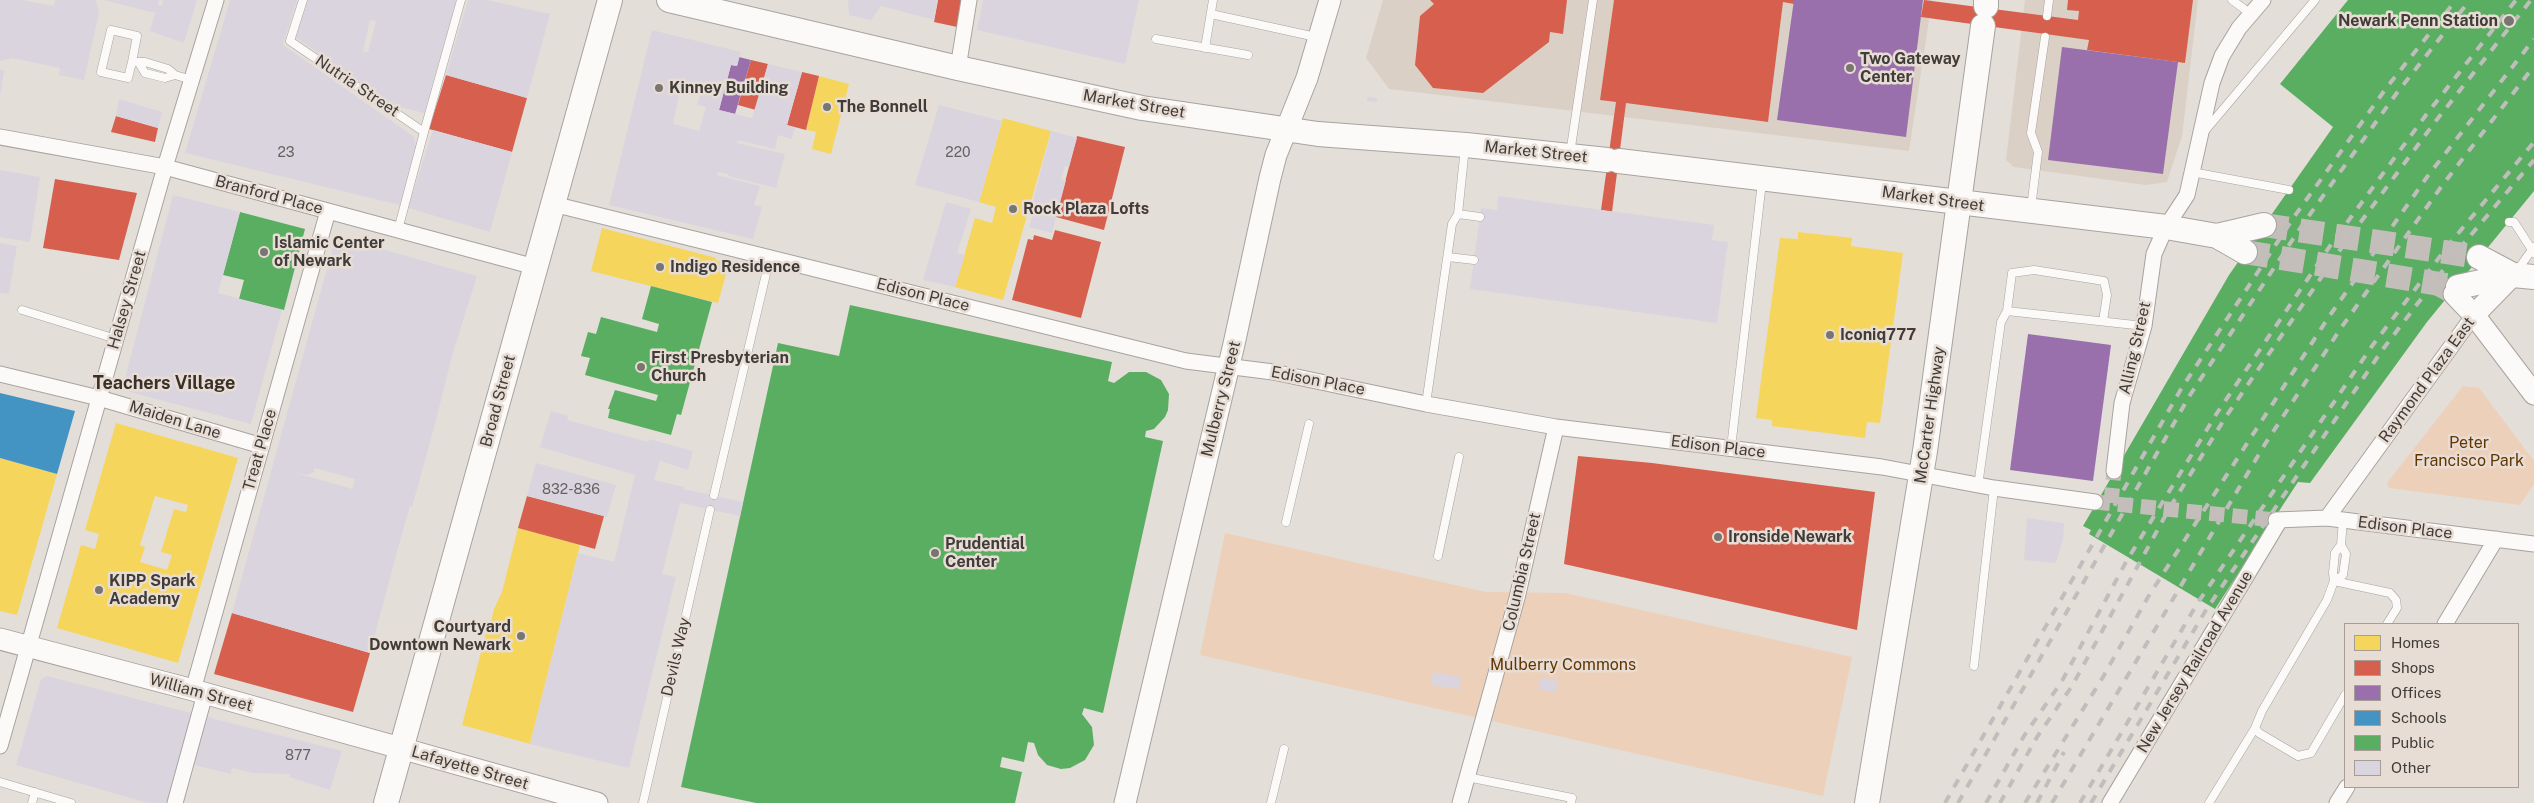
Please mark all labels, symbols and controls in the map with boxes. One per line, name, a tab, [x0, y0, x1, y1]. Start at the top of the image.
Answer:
place label: Newark Penn Station	[2338, 11, 2498, 31]
marker: Newark Penn Station	[2502, 14, 2516, 28]
place label: Two Gateway Center	[1860, 49, 1961, 87]
street label: Nutria Street	[311, 51, 403, 121]
marker: Two Gateway Center	[1844, 62, 1856, 74]
place label: Kinney Building	[669, 78, 789, 98]
marker: Kinney Building	[653, 82, 665, 94]
street label: Market Street	[1081, 86, 1187, 122]
place label: The Bonnell	[837, 97, 928, 117]
marker: The Bonnell	[821, 101, 833, 113]
street label: Market Street	[1484, 137, 1588, 167]
house number: 23	[277, 145, 295, 161]
house number: 220	[945, 145, 971, 161]
street label: Branford Place	[213, 171, 325, 219]
street label: Market Street	[1880, 182, 1986, 216]
place label: Rock Plaza Lofts	[1023, 199, 1149, 219]
marker: Rock Plaza Lofts	[1007, 203, 1019, 215]
place label: Islamic Center of Newark	[274, 233, 385, 271]
marker: Islamic Center of Newark	[258, 246, 270, 258]
street label: Halsey Street	[104, 248, 150, 352]
place label: Indigo Residence	[670, 257, 800, 277]
marker: Indigo Residence	[654, 261, 666, 273]
street label: Edison Place	[874, 274, 972, 316]
street label: Alling Street	[2115, 300, 2155, 396]
street label: Raymond Plaza East	[2375, 314, 2479, 446]
place label: Iconiq777	[1840, 325, 1916, 345]
marker: Iconiq777	[1824, 329, 1836, 341]
street label: Mulberry Street	[1197, 339, 1245, 459]
street label: McCarter Highway	[1911, 345, 1949, 485]
place label: First Presbyterian Church	[651, 348, 789, 386]
street label: Broad Street	[476, 353, 520, 449]
marker: First Presbyterian Church	[635, 361, 647, 373]
street label: Edison Place	[1269, 362, 1367, 400]
district label: Teachers Village	[93, 372, 235, 394]
street label: Maiden Lane	[127, 397, 223, 443]
street label: Treat Place	[239, 407, 281, 493]
street label: Edison Place	[1670, 432, 1766, 462]
park label: Peter Francisco Park	[2414, 433, 2524, 471]
house number: 832-836	[542, 482, 600, 498]
street label: Columbia Street	[1499, 511, 1545, 633]
street label: Edison Place	[2357, 513, 2453, 543]
place label: Ironside Newark	[1728, 527, 1852, 547]
marker: Ironside Newark	[1712, 531, 1724, 543]
place label: Prudential Center	[945, 534, 1025, 572]
marker: Prudential Center	[929, 547, 941, 559]
street label: New Jersey Railroad Avenue	[2133, 568, 2257, 756]
place label: KIPP Spark Academy	[109, 571, 196, 609]
marker: KIPP Spark Academy	[93, 584, 105, 596]
street label: Devils Way	[658, 616, 694, 698]
place label: Courtyard Downtown Newark	[369, 617, 511, 655]
legend	[2344, 623, 2519, 788]
marker: Courtyard Downtown Newark	[515, 630, 527, 642]
text: Homes	[2391, 634, 2440, 651]
park label: Mulberry Commons	[1490, 655, 1636, 675]
text: Shops	[2391, 659, 2435, 676]
street label: William Street	[147, 670, 255, 716]
text: Offices	[2391, 684, 2441, 701]
text: Schools	[2391, 709, 2447, 726]
text: Public	[2391, 734, 2435, 751]
street label: Lafayette Street	[409, 742, 531, 794]
house number: 877	[285, 748, 311, 764]
text: Other	[2391, 759, 2431, 776]

